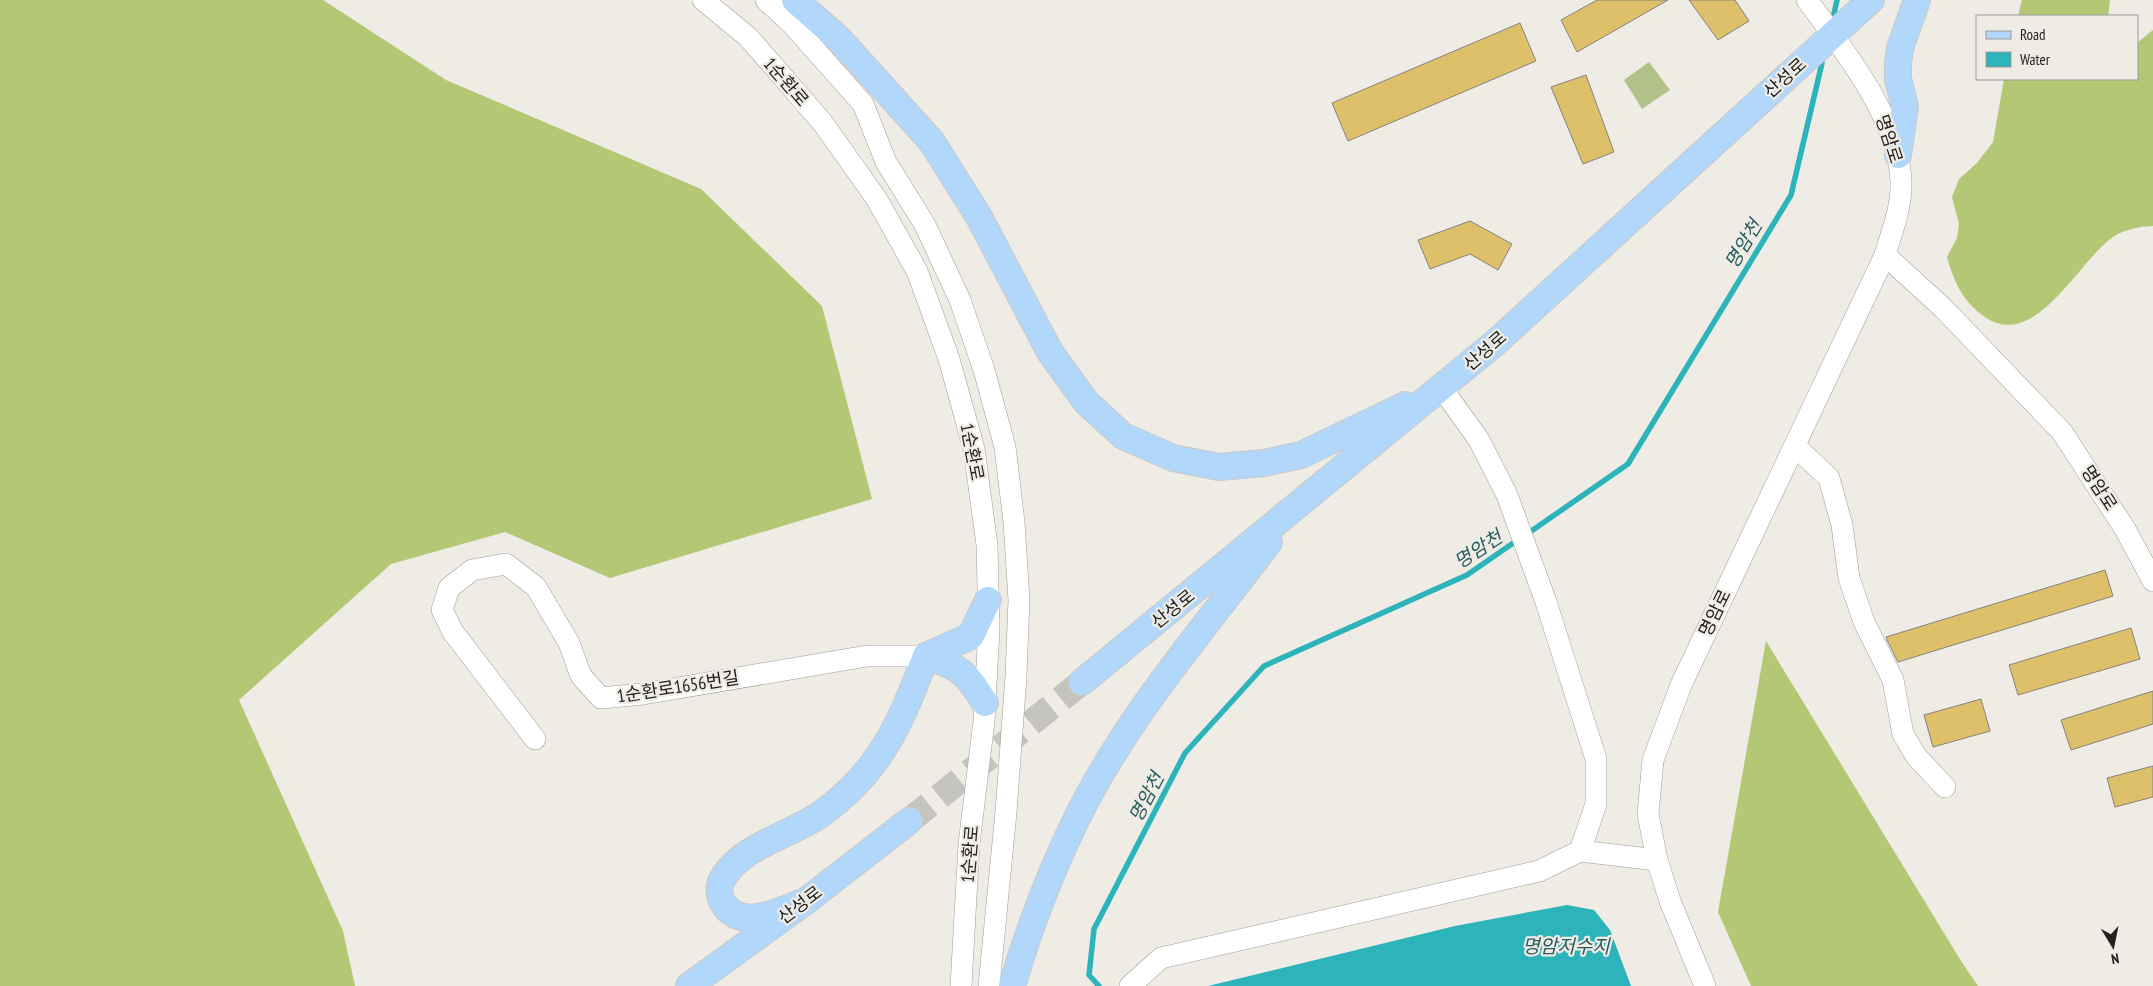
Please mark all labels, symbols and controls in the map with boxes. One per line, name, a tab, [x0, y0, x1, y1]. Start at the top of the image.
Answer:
legend	[1976, 15, 2138, 80]
text: Road	[2020, 25, 2046, 44]
text: Water	[2020, 50, 2051, 69]
street label: 1순환로	[759, 52, 814, 111]
street label: 산성로	[1759, 52, 1811, 103]
street label: 명암로	[1871, 112, 1908, 166]
water label: 명암천	[1719, 214, 1768, 273]
street label: 산성로	[1458, 326, 1511, 376]
street label: 1순환로	[956, 421, 989, 482]
street label: 명암로	[2076, 461, 2123, 515]
water label: 명암천	[1449, 524, 1508, 573]
street label: 산성로	[1146, 584, 1199, 633]
street label: 명암로	[1693, 585, 1736, 640]
street label: 1순환로1656번길	[615, 666, 741, 708]
water label: 명암천	[1123, 767, 1169, 826]
street label: 1순환로	[956, 824, 983, 884]
street label: 산성로	[773, 880, 826, 929]
north arrow	[2088, 921, 2138, 971]
water label: 명암저수지	[1522, 934, 1611, 958]
text: N	[2110, 949, 2121, 968]

